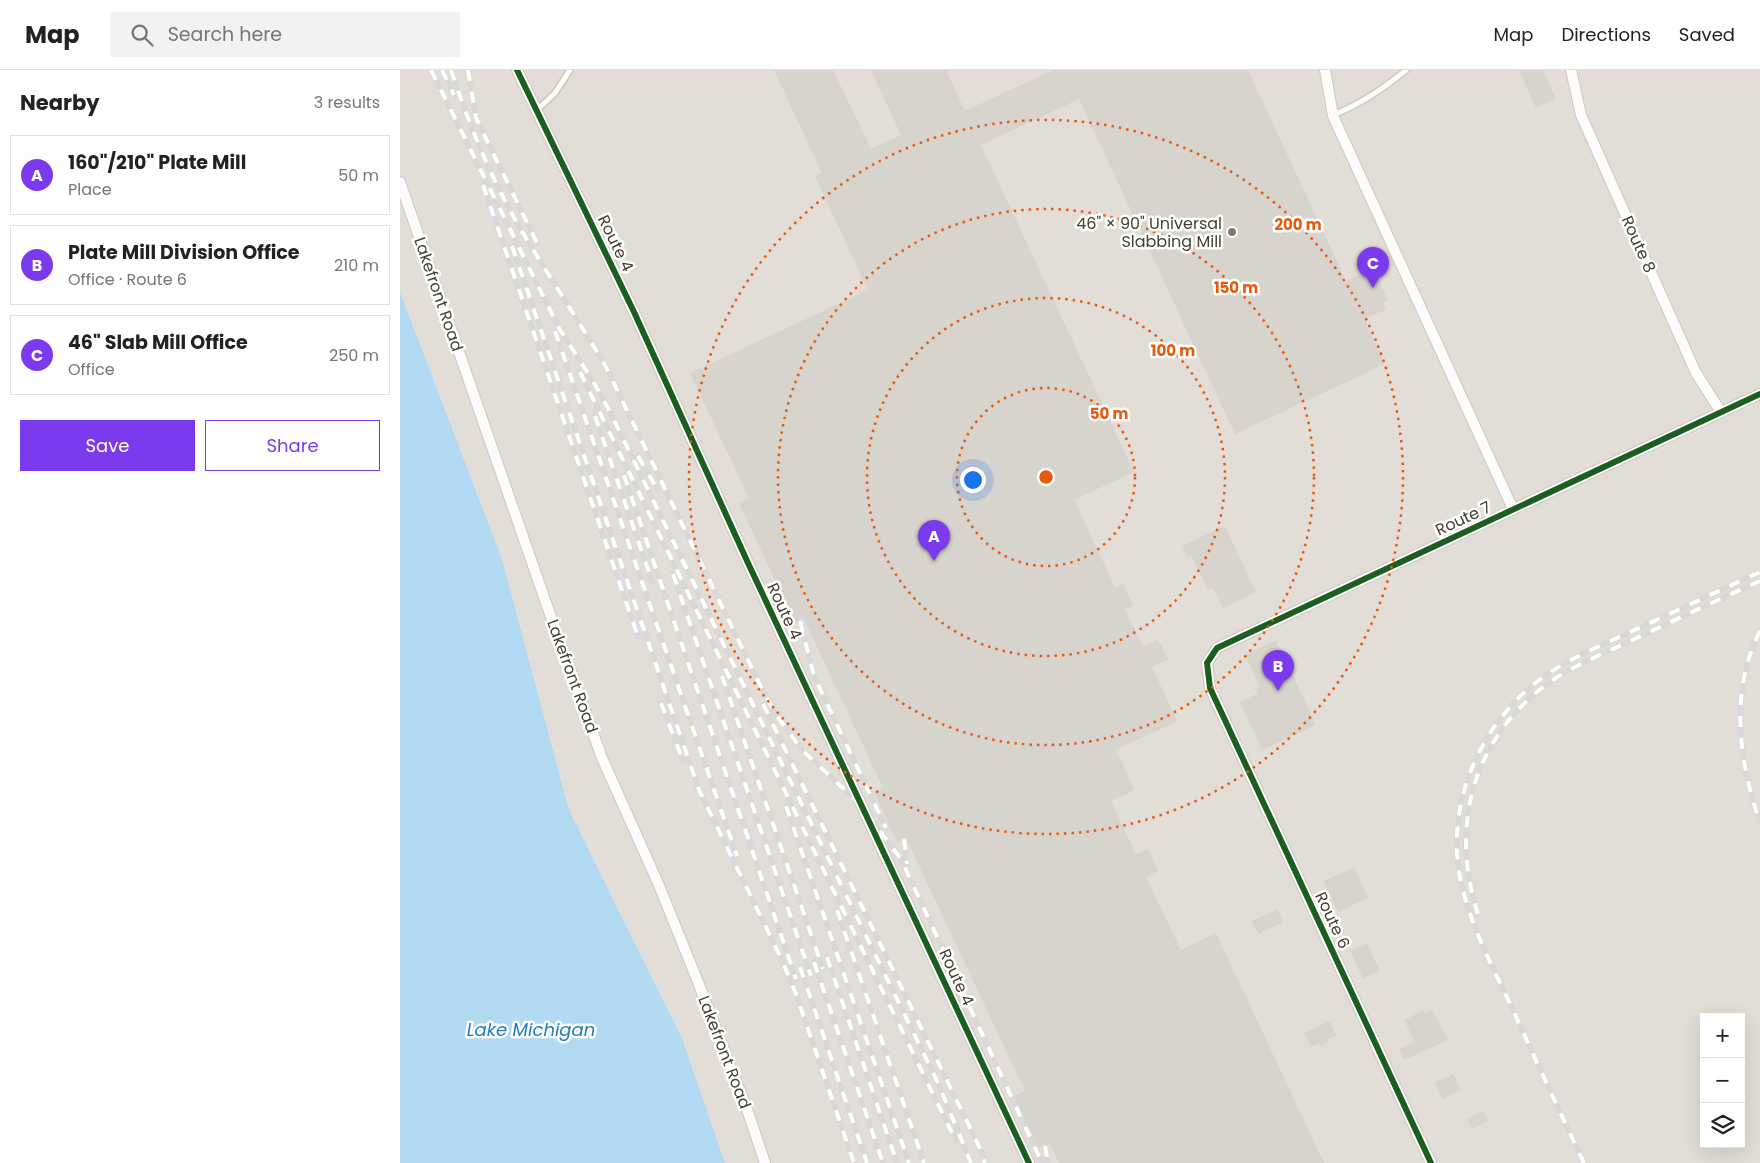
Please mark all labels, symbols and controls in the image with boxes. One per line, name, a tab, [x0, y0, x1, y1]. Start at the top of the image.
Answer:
search box	[110, 12, 460, 57]
text: Map	[25, 18, 80, 51]
icon: search	[128, 21, 156, 49]
text: Search here	[168, 21, 282, 48]
text: Map	[1494, 22, 1533, 47]
text: Directions	[1561, 22, 1651, 47]
text: Saved	[1679, 22, 1735, 47]
text: Nearby	[20, 88, 100, 117]
text: 3 results	[314, 91, 380, 114]
text: 160"/210" Plate Mill	[68, 149, 246, 176]
text: A	[31, 164, 43, 187]
text: 50 m	[338, 164, 379, 187]
text: Place	[68, 178, 112, 201]
street label: Route 4	[592, 211, 639, 275]
place label: 46" × 90" Universal Slabbing Mill	[1076, 212, 1222, 253]
street label: Route 8	[1616, 212, 1661, 276]
text: 200 m	[1274, 214, 1322, 235]
marker: 46" × 90" Universal Slabbing Mill	[1226, 226, 1238, 238]
street label: Lakefront Road	[408, 234, 469, 354]
text: Plate Mill Division Office	[68, 239, 300, 266]
pin: C	[1357, 247, 1389, 288]
text: B	[32, 254, 42, 277]
text: 210 m	[334, 254, 379, 277]
text: Office · Route 6	[68, 268, 187, 291]
text: 150 m	[1214, 277, 1258, 298]
text: 46" Slab Mill Office	[68, 329, 248, 356]
text: 100 m	[1151, 340, 1195, 361]
text: C	[31, 344, 43, 367]
text: 250 m	[329, 344, 379, 367]
text: Office	[68, 358, 115, 381]
text: 50 m	[1090, 403, 1128, 424]
button: Save	[20, 420, 195, 471]
button: Share	[205, 420, 380, 471]
your location	[960, 467, 986, 493]
centre of rings	[1037, 468, 1055, 486]
street label: Route 7	[1432, 495, 1495, 541]
pin: A	[918, 520, 950, 561]
street label: Route 4	[761, 579, 808, 643]
street label: Lakefront Road	[541, 616, 604, 736]
pin: B	[1262, 650, 1294, 691]
street label: Route 6	[1309, 888, 1356, 952]
street label: Route 4	[933, 945, 980, 1009]
street label: Lakefront Road	[692, 992, 757, 1112]
map controls	[1700, 1013, 1745, 1148]
button: +	[1700, 1013, 1745, 1058]
water label: Lake Michigan	[467, 1017, 595, 1042]
button: −	[1700, 1058, 1745, 1103]
button: layers	[1700, 1103, 1745, 1148]

